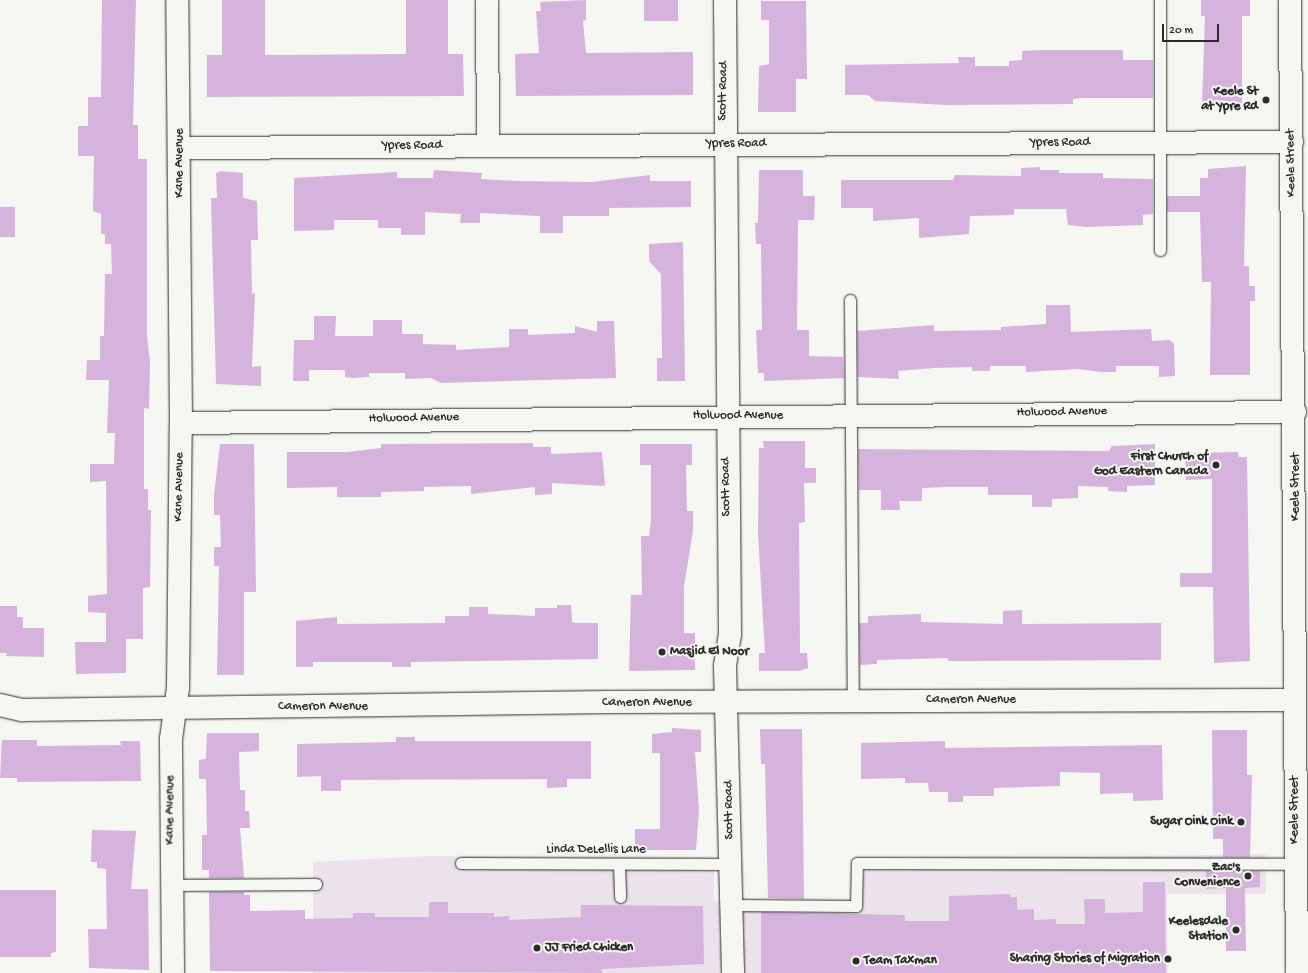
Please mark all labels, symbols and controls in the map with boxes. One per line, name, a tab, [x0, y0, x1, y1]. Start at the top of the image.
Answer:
scale bar	[1164, 16, 1221, 42]
text: 20 m	[1169, 24, 1193, 38]
street label: Scott Road	[716, 61, 732, 121]
place label: Keele St at Ypre Rd	[1201, 85, 1258, 116]
marker: Keele St at Ypre Rd	[1261, 95, 1271, 105]
street label: Kane Avenue	[172, 128, 188, 198]
street label: Keele Street	[1284, 129, 1300, 197]
street label: Ypres Road	[1030, 135, 1090, 151]
street label: Ypres Road	[706, 136, 766, 152]
street label: Ypres Road	[382, 138, 442, 154]
street label: Holwood Avenue	[1017, 404, 1107, 422]
street label: Holwood Avenue	[693, 408, 783, 424]
street label: Holwood Avenue	[369, 410, 459, 428]
place label: First Church of God Eastern Canada	[1094, 450, 1208, 481]
street label: Kane Avenue	[172, 452, 188, 522]
street label: Keele Street	[1288, 453, 1304, 521]
street label: Scott Road	[719, 457, 735, 517]
marker: First Church of God Eastern Canada	[1211, 460, 1221, 470]
place label: Masjid El Noor	[670, 644, 749, 660]
marker: Masjid El Noor	[657, 647, 667, 657]
street label: Cameron Avenue	[926, 692, 1016, 708]
street label: Cameron Avenue	[602, 695, 692, 711]
street label: Cameron Avenue	[278, 699, 368, 715]
street label: Kane Avenue	[163, 775, 179, 845]
street label: Keele Street	[1287, 776, 1303, 844]
street label: Scott Road	[722, 780, 738, 840]
place label: Sugar Oink Oink	[1150, 814, 1233, 830]
marker: Sugar Oink Oink	[1236, 817, 1246, 827]
street label: Linda DeLellis Lane	[546, 842, 646, 858]
place label: Zac's Convenience	[1175, 861, 1240, 892]
marker: Zac's Convenience	[1243, 871, 1253, 881]
place label: Keelesdale Station	[1169, 915, 1228, 946]
marker: Keelesdale Station	[1231, 925, 1241, 935]
place label: JJ Fried Chicken	[545, 940, 633, 956]
marker: JJ Fried Chicken	[532, 943, 542, 953]
place label: Sharing Stories of Migration	[1010, 951, 1160, 967]
place label: Team Taxman	[864, 953, 937, 969]
marker: Sharing Stories of Migration	[1163, 954, 1173, 964]
marker: Team Taxman	[851, 956, 861, 966]

